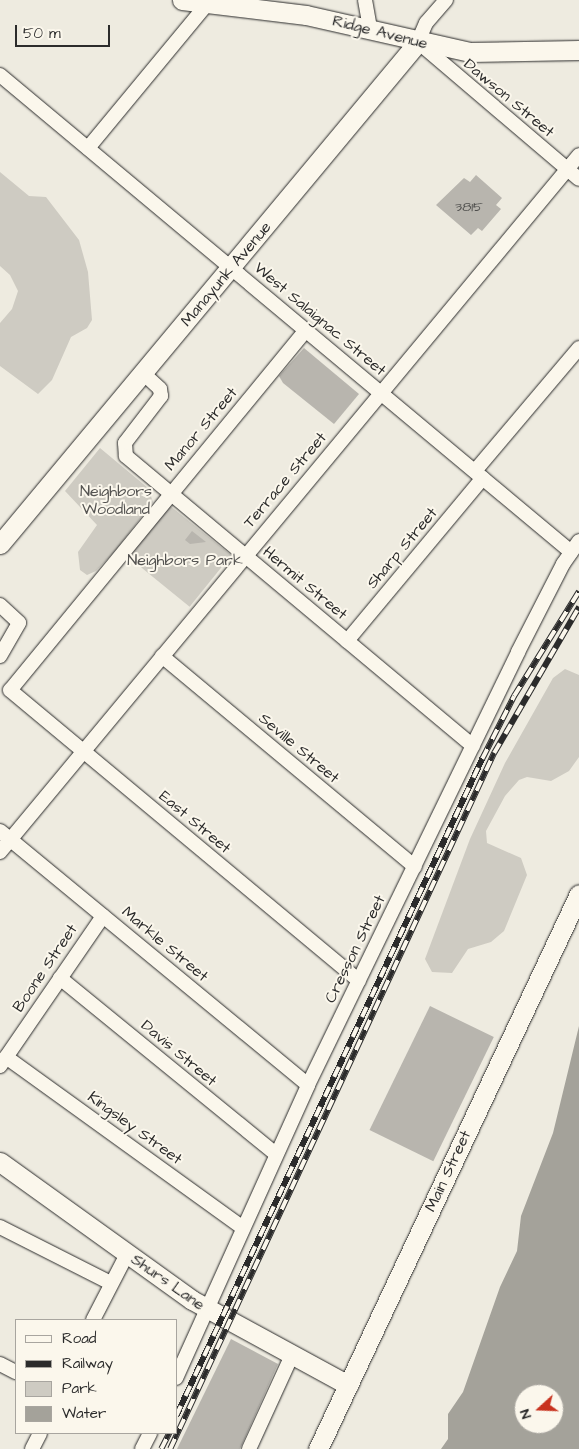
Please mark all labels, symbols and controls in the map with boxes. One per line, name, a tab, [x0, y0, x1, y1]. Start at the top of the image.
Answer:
street label: Ridge Avenue	[330, 11, 430, 53]
scale bar	[18, 15, 112, 47]
text: 50 m	[23, 23, 61, 44]
street label: Dawson Street	[460, 55, 558, 141]
house number: 3815	[455, 199, 483, 215]
street label: Manayunk Avenue	[177, 218, 275, 330]
street label: West Salaignac Street	[250, 258, 390, 380]
street label: Manor Street	[161, 383, 241, 475]
street label: Terrace Street	[239, 428, 331, 532]
park label: Neighbors Woodland	[80, 481, 152, 519]
street label: Sharp Street	[363, 504, 441, 592]
street label: Hermit Street	[259, 542, 351, 624]
park label: Neighbors Park	[127, 550, 243, 570]
street label: Seville Street	[255, 709, 343, 787]
street label: East Street	[155, 786, 235, 858]
street label: Cresson Street	[321, 892, 389, 1006]
street label: Markle Street	[118, 902, 212, 986]
street label: Boone Street	[9, 920, 81, 1016]
street label: Davis Street	[137, 1016, 221, 1090]
street label: Kingsley Street	[84, 1087, 186, 1169]
street label: Main Street	[421, 1127, 475, 1215]
street label: Shurs Lane	[127, 1250, 209, 1314]
legend	[15, 1319, 178, 1434]
text: Road	[62, 1328, 96, 1349]
text: Railway	[62, 1353, 113, 1374]
text: Park	[62, 1378, 97, 1399]
north arrow	[514, 1384, 564, 1434]
text: Water	[62, 1403, 106, 1424]
text: N	[515, 1406, 537, 1421]

